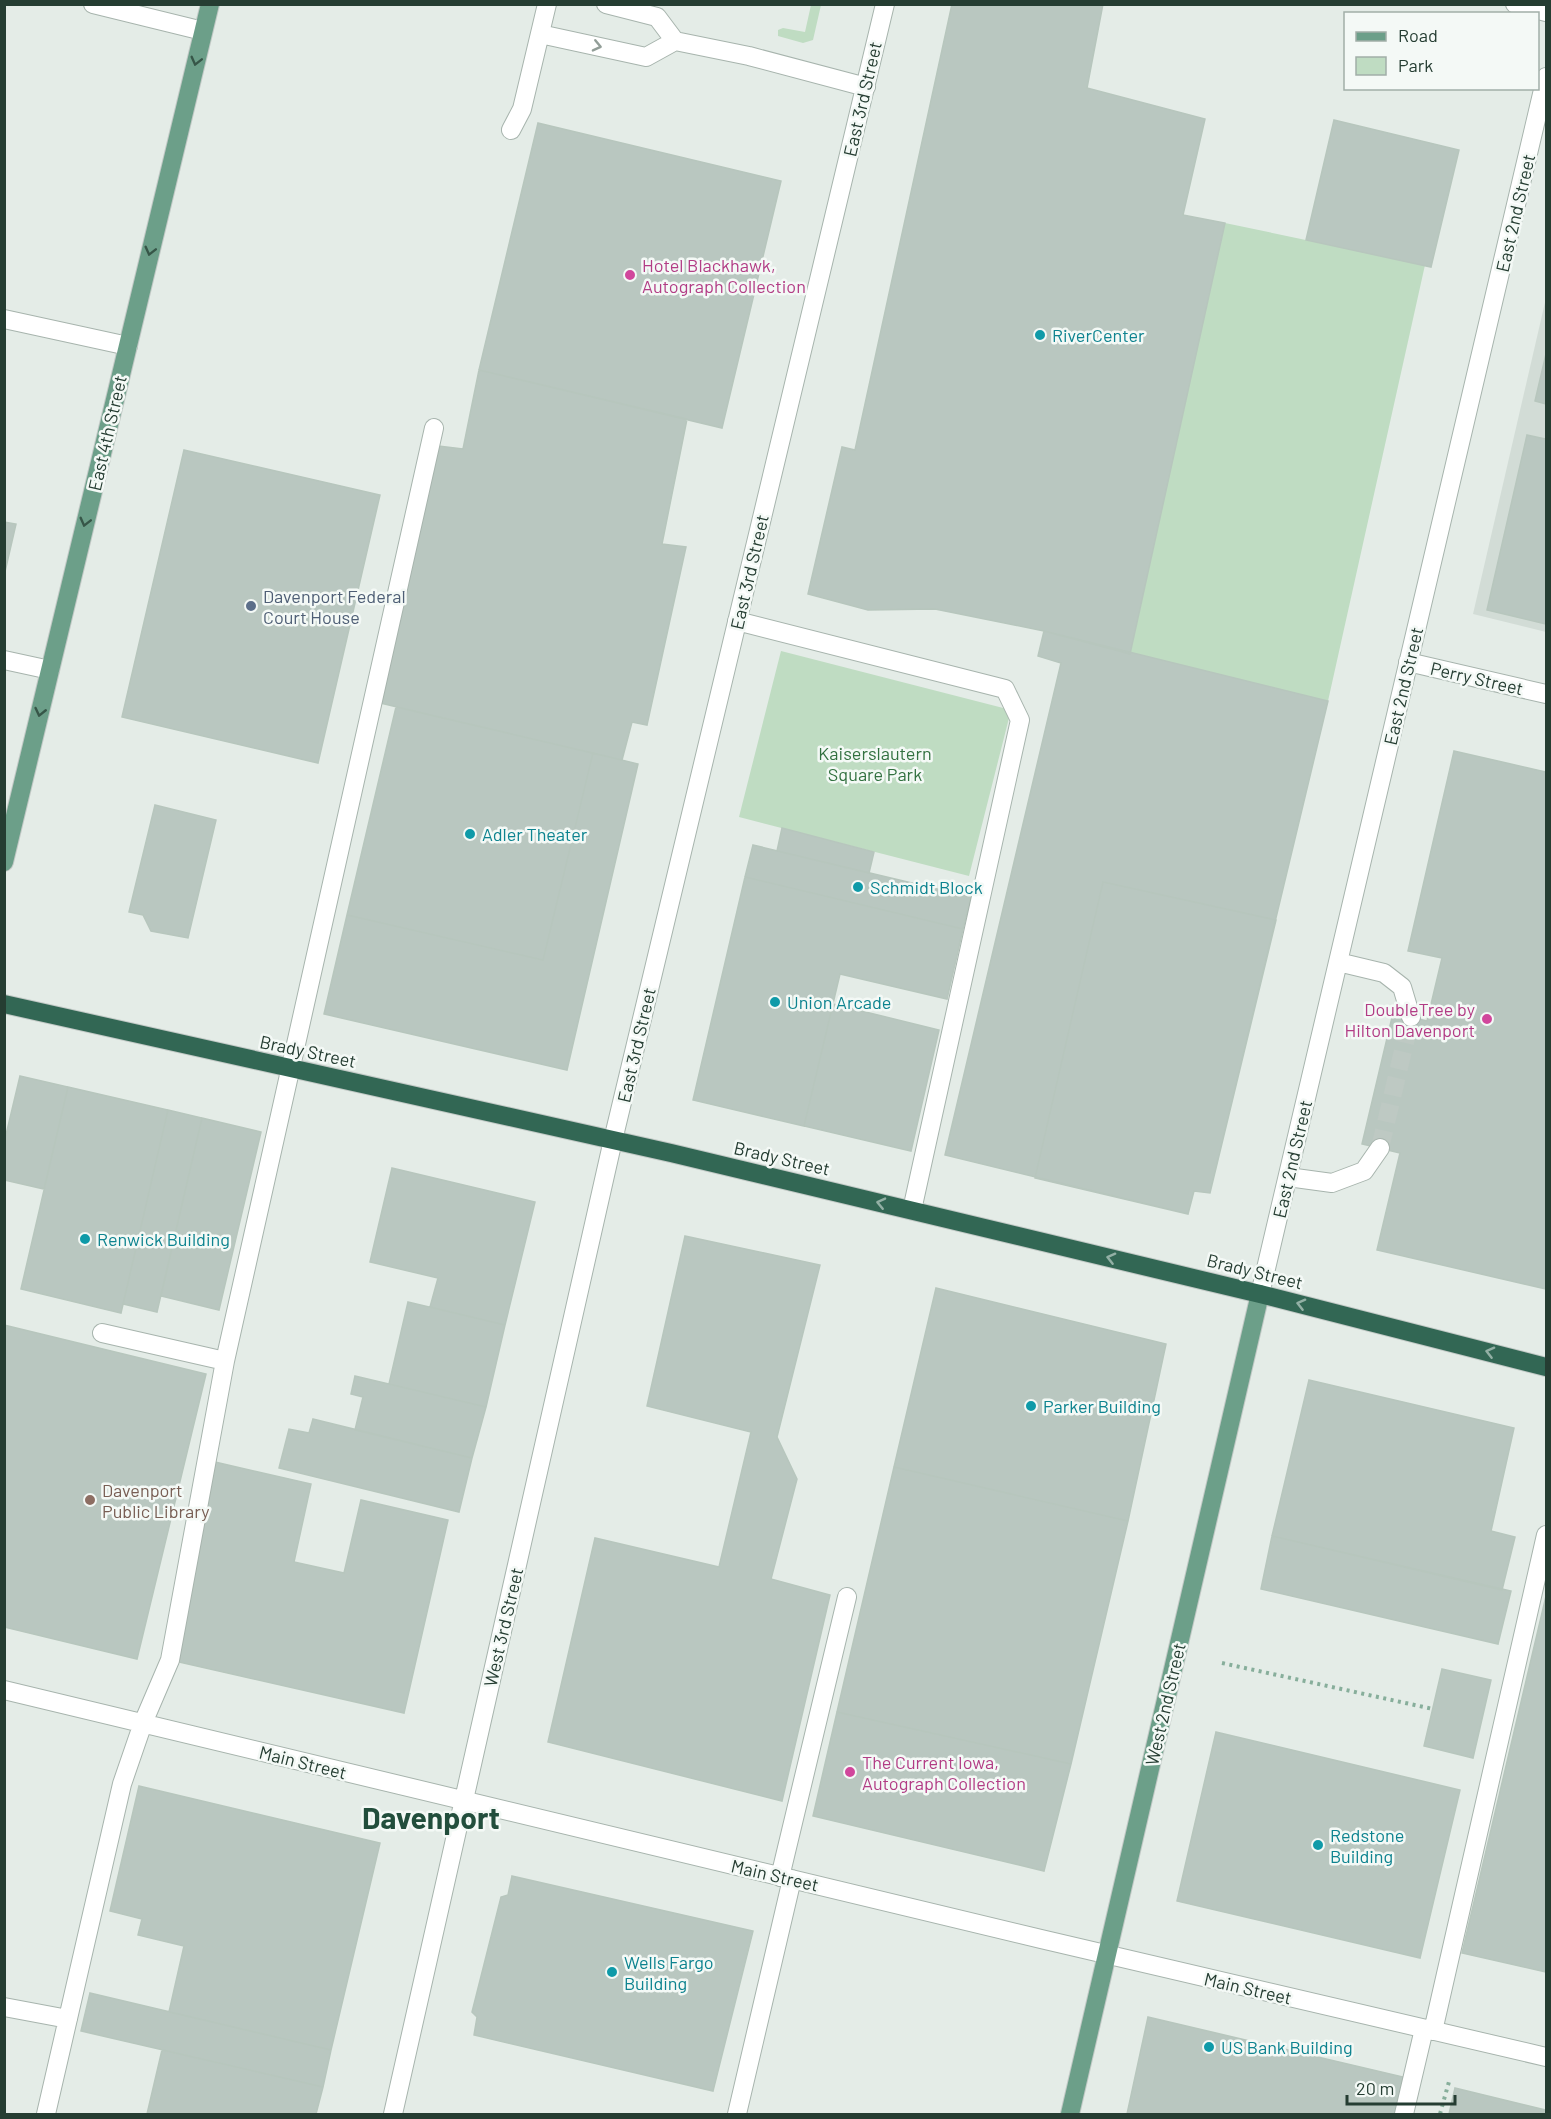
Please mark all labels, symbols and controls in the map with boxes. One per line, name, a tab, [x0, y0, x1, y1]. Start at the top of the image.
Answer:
legend	[1344, 12, 1539, 90]
text: Road	[1398, 24, 1438, 46]
one-way arrow	[592, 39, 602, 52]
street label: East 3rd Street	[838, 39, 886, 159]
text: Park	[1398, 54, 1433, 76]
one-way arrow	[191, 56, 204, 66]
street label: East 2nd Street	[1491, 152, 1539, 274]
one-way arrow	[145, 246, 158, 256]
place label: Hotel Blackhawk, Autograph Collection	[642, 254, 806, 297]
marker: Hotel Blackhawk, Autograph Collection	[623, 268, 637, 282]
place label: RiverCenter	[1052, 324, 1145, 346]
marker: RiverCenter	[1033, 328, 1047, 342]
street label: East 4th Street	[83, 373, 131, 493]
street label: East 3rd Street	[725, 512, 773, 632]
one-way arrow	[80, 517, 93, 527]
place label: Davenport Federal Court House	[263, 585, 406, 628]
marker: Davenport Federal Court House	[244, 599, 258, 613]
street label: East 2nd Street	[1379, 625, 1427, 747]
street label: Perry Street	[1428, 657, 1526, 699]
one-way arrow	[35, 707, 48, 717]
park label: Kaiserslautern Square Park	[818, 742, 932, 785]
place label: Adler Theater	[482, 823, 588, 845]
marker: Adler Theater	[463, 827, 477, 841]
place label: Schmidt Block	[870, 876, 983, 898]
marker: Schmidt Block	[851, 880, 865, 894]
street label: East 3rd Street	[612, 985, 660, 1105]
place label: Union Arcade	[787, 991, 891, 1013]
marker: Union Arcade	[768, 995, 782, 1009]
place label: DoubleTree by Hilton Davenport	[1344, 998, 1475, 1041]
marker: DoubleTree by Hilton Davenport	[1480, 1012, 1494, 1026]
street label: Brady Street	[258, 1030, 358, 1072]
street label: East 2nd Street	[1268, 1098, 1316, 1220]
street label: Brady Street	[732, 1136, 832, 1180]
one-way arrow	[876, 1197, 886, 1210]
place label: Renwick Building	[97, 1228, 230, 1250]
marker: Renwick Building	[78, 1232, 92, 1246]
street label: Brady Street	[1205, 1248, 1305, 1294]
one-way arrow	[1107, 1253, 1117, 1266]
one-way arrow	[1296, 1299, 1306, 1312]
one-way arrow	[1485, 1347, 1495, 1360]
place label: Parker Building	[1043, 1395, 1161, 1417]
marker: Parker Building	[1024, 1399, 1038, 1413]
place label: Davenport Public Library	[102, 1479, 210, 1522]
marker: Davenport Public Library	[83, 1493, 97, 1507]
street label: West 3rd Street	[479, 1565, 527, 1689]
street label: West 2nd Street	[1140, 1641, 1190, 1767]
street label: Main Street	[257, 1741, 349, 1783]
place label: The Current Iowa, Autograph Collection	[862, 1751, 1026, 1794]
marker: The Current Iowa, Autograph Collection	[843, 1765, 857, 1779]
district label: Davenport	[362, 1799, 500, 1835]
place label: Redstone Building	[1330, 1824, 1404, 1867]
marker: Redstone Building	[1311, 1838, 1325, 1852]
street label: Main Street	[729, 1854, 821, 1896]
place label: Wells Fargo Building	[624, 1951, 714, 1994]
marker: Wells Fargo Building	[605, 1965, 619, 1979]
street label: Main Street	[1202, 1967, 1294, 2009]
place label: US Bank Building	[1221, 2036, 1353, 2058]
marker: US Bank Building	[1202, 2040, 1216, 2054]
scale bar	[1347, 2068, 1455, 2106]
text: 20 m	[1356, 2077, 1394, 2099]

